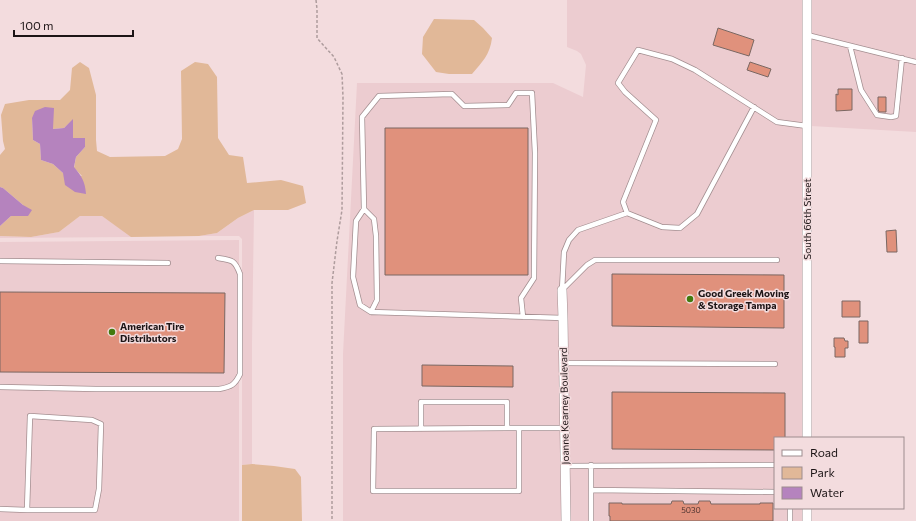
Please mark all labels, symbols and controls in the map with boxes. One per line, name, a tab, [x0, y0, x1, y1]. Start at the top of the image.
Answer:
scale bar	[14, 12, 133, 38]
text: 100 m	[20, 18, 54, 32]
street label: South 66th Street	[801, 178, 813, 260]
place label: Good Greek Moving & Storage Tampa	[698, 287, 790, 311]
marker: Good Greek Moving & Storage Tampa	[685, 294, 695, 304]
place label: American Tire Distributors	[120, 320, 184, 344]
marker: American Tire Distributors	[107, 327, 117, 337]
street label: Joanne Kearney Boulevard	[557, 347, 571, 465]
legend	[774, 437, 904, 509]
text: Road	[810, 445, 838, 459]
text: Park	[810, 465, 836, 479]
text: Water	[810, 485, 844, 499]
house number: 5030	[681, 505, 701, 515]

